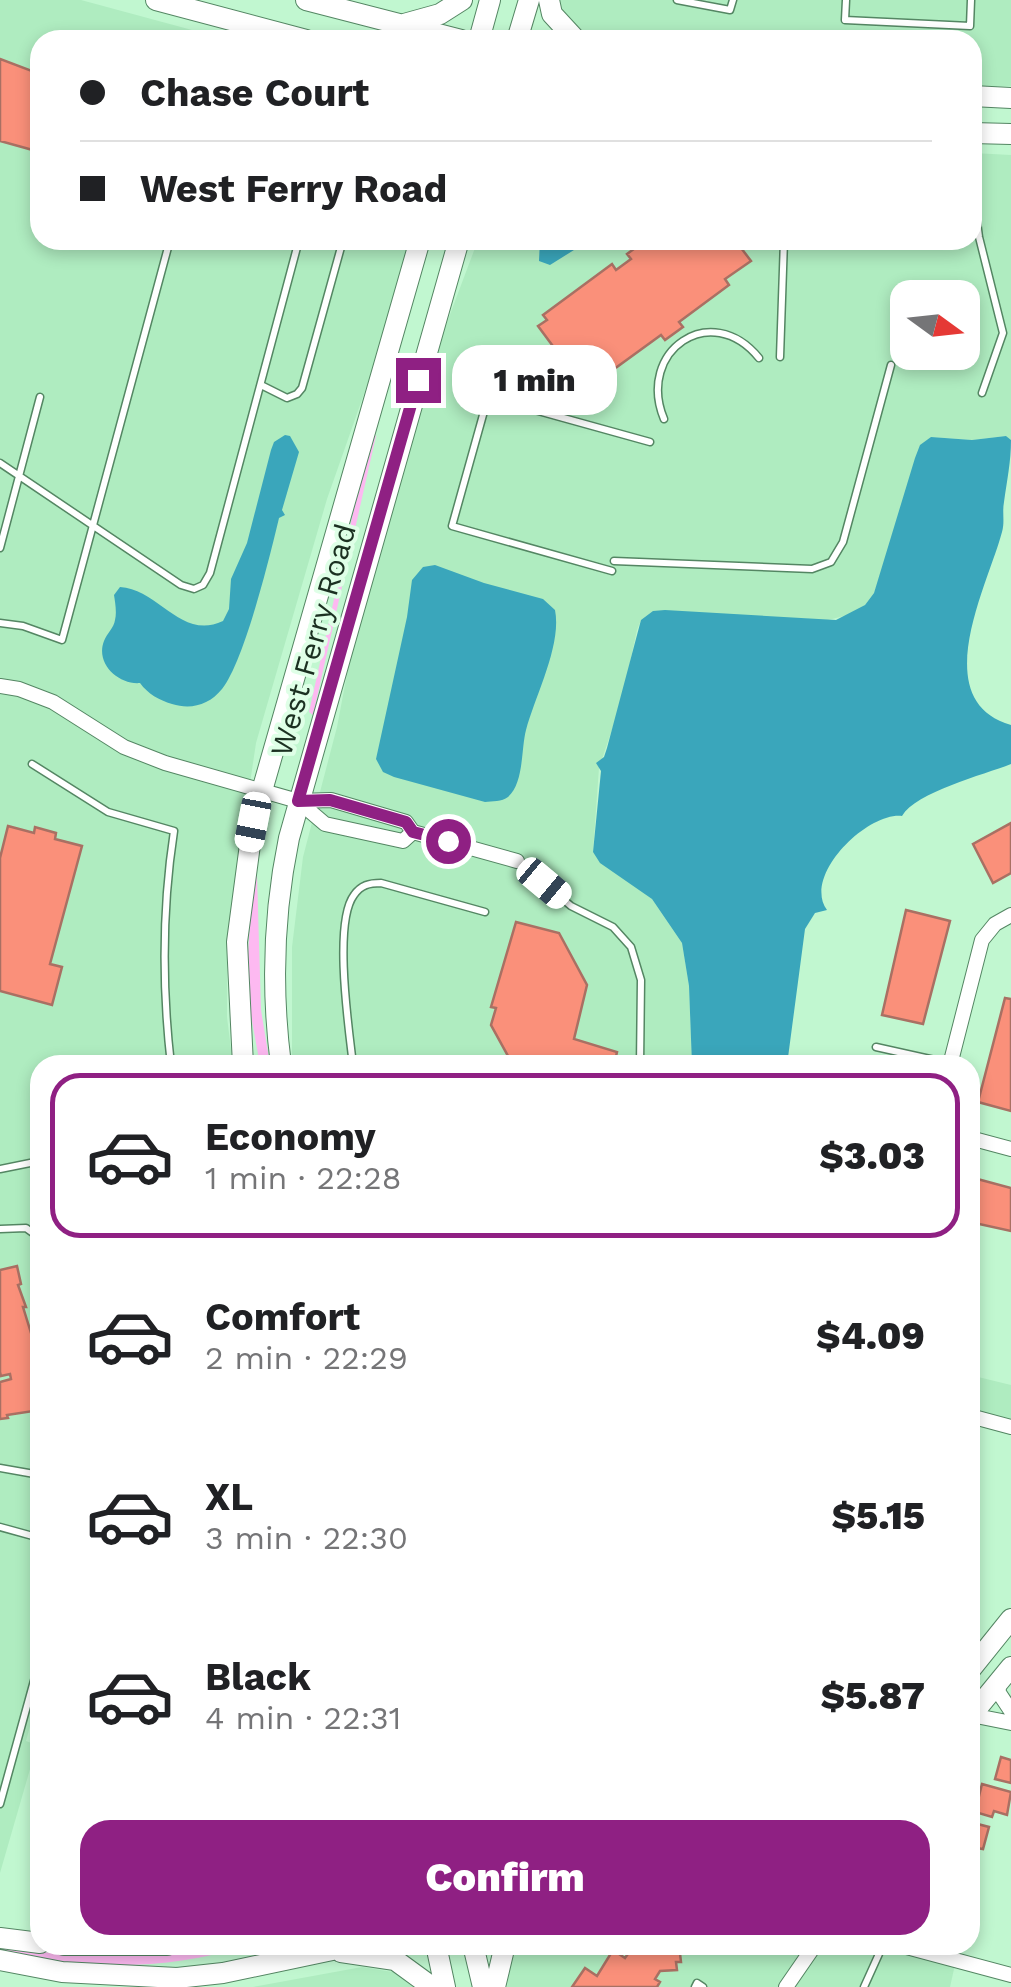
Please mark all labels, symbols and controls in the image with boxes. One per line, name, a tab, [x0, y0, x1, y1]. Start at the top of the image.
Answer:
text: Chase Court	[140, 71, 369, 115]
text: West Ferry Road	[140, 167, 447, 211]
north arrow	[890, 280, 980, 370]
map controls	[890, 280, 980, 370]
callout: 1 min	[453, 345, 618, 415]
route end	[396, 358, 441, 403]
text: 1 min	[493, 361, 576, 399]
street label: West Ferry Road	[263, 520, 363, 760]
car	[233, 790, 273, 854]
route start	[426, 819, 471, 864]
car	[511, 852, 577, 914]
icon: car	[85, 1111, 175, 1201]
text: Economy	[205, 1115, 376, 1159]
text: $3.03	[819, 1134, 925, 1178]
text: 1 min · 22:28	[205, 1159, 401, 1197]
icon: car	[85, 1291, 175, 1381]
text: Comfort	[205, 1295, 360, 1339]
text: $4.09	[816, 1314, 925, 1358]
text: 2 min · 22:29	[205, 1339, 408, 1377]
icon: car	[85, 1471, 175, 1561]
text: XL	[205, 1475, 253, 1519]
text: $5.15	[831, 1494, 925, 1538]
text: 3 min · 22:30	[205, 1519, 408, 1557]
icon: car	[85, 1651, 175, 1741]
text: Black	[205, 1655, 311, 1699]
text: $5.87	[820, 1674, 925, 1718]
text: 4 min · 22:31	[205, 1699, 401, 1737]
button: Confirm	[80, 1820, 930, 1935]

